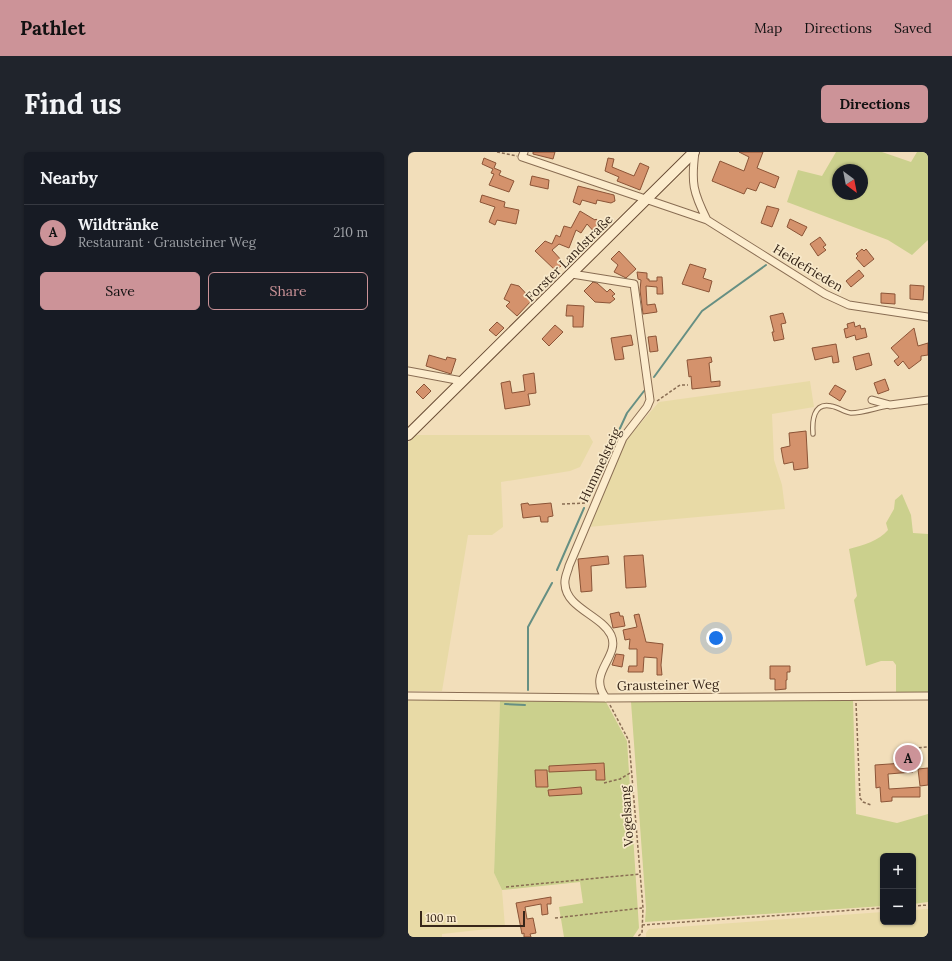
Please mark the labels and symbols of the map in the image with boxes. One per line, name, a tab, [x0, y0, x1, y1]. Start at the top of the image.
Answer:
north arrow	[832, 164, 868, 200]
street label: Forster Landstraße	[522, 211, 616, 305]
street label: Heidefrieden	[770, 240, 846, 296]
street label: Hummelsteig	[575, 424, 625, 505]
your location	[706, 628, 726, 648]
street label: Grausteiner Weg	[617, 676, 720, 694]
pin: A	[895, 743, 921, 773]
street label: Vogelsang	[616, 784, 638, 848]
scale bar	[420, 909, 525, 928]

